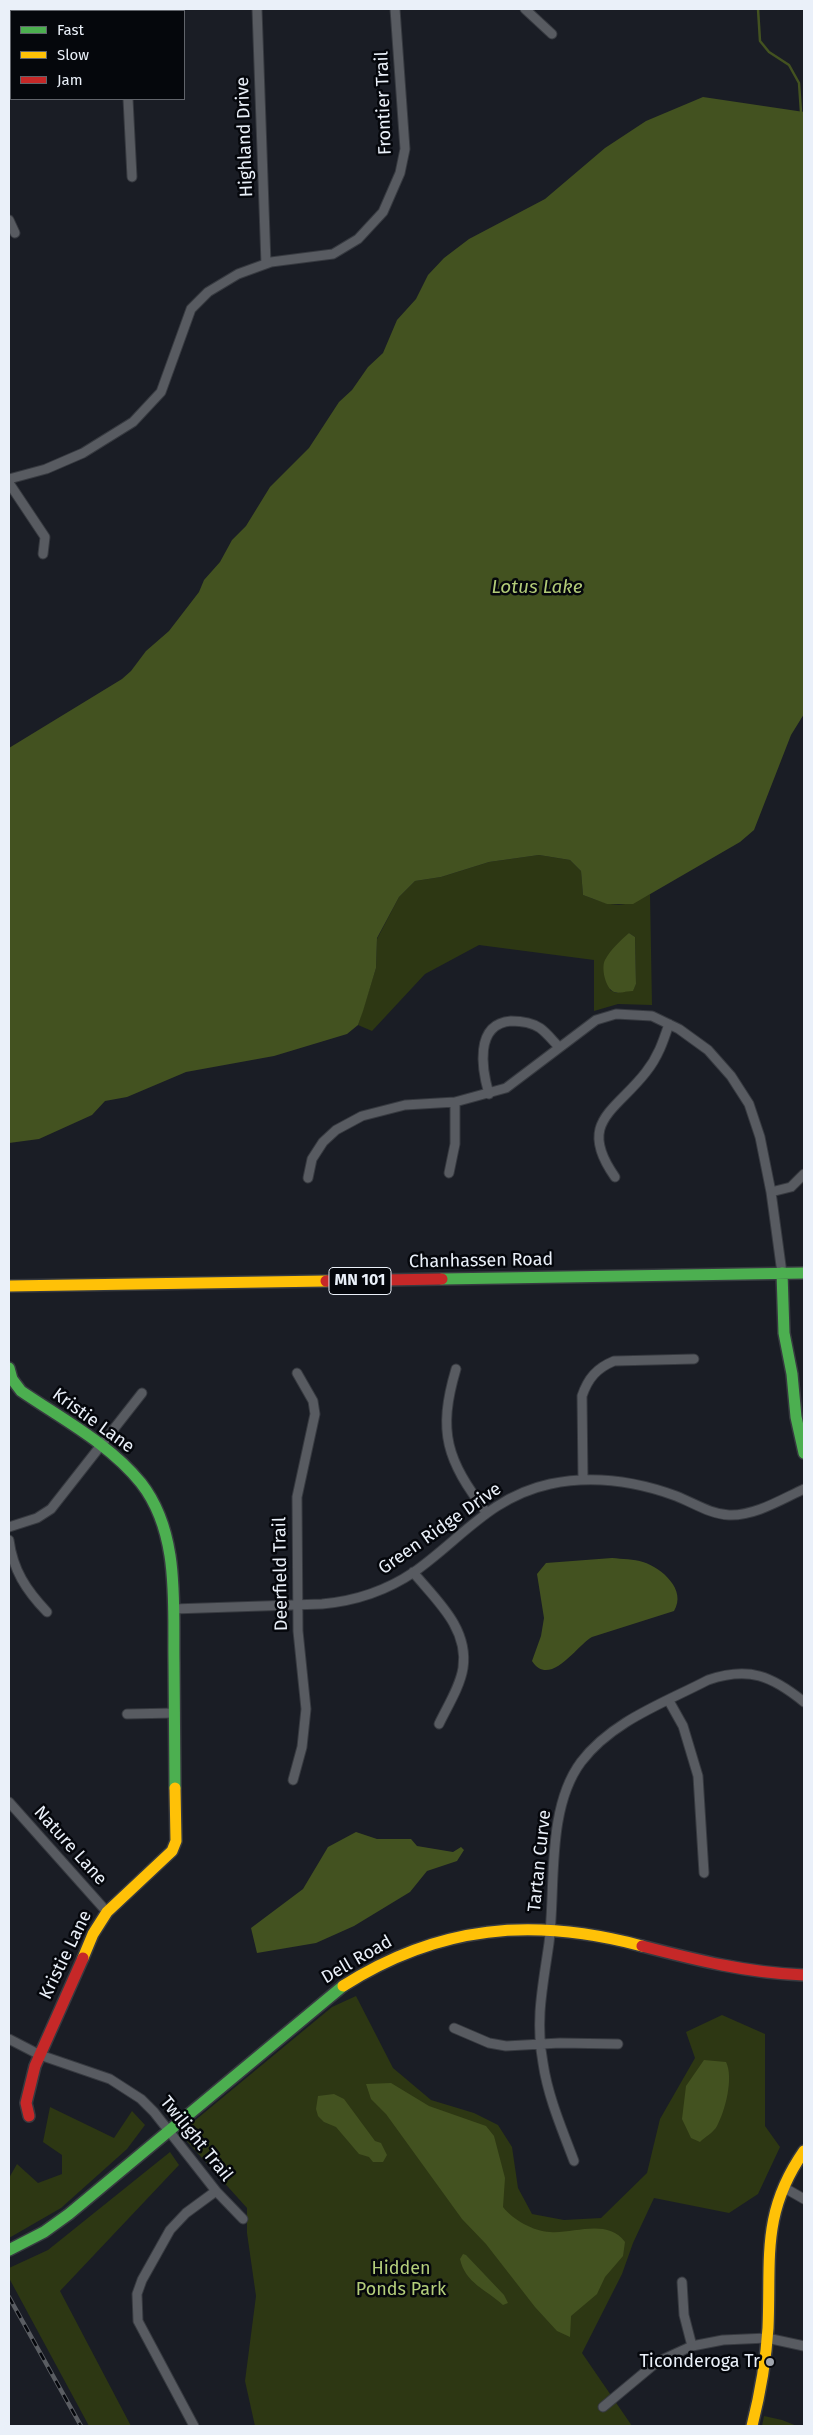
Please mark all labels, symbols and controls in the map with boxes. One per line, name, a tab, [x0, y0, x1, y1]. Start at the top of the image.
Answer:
legend	[10, 10, 185, 100]
text: Fast	[57, 21, 84, 39]
text: Slow	[57, 46, 89, 64]
street label: Frontier Trail	[371, 51, 397, 155]
text: Jam	[57, 71, 83, 89]
street label: Highland Drive	[232, 76, 258, 198]
water label: Lotus Lake	[491, 577, 583, 599]
street label: Chanhassen Road	[409, 1249, 553, 1273]
road number: MN 101	[329, 1268, 391, 1294]
street label: Kristie Lane	[48, 1384, 138, 1458]
street label: Green Ridge Drive	[374, 1478, 506, 1580]
street label: Deerfield Trail	[269, 1517, 293, 1631]
street label: Nature Lane	[29, 1802, 111, 1890]
street label: Tartan Curve	[524, 1809, 556, 1913]
street label: Kristie Lane	[35, 1907, 97, 2003]
street label: Dell Road	[318, 1931, 396, 1989]
street label: Twilight Trail	[155, 2092, 237, 2186]
park label: Hidden Ponds Park	[356, 2258, 446, 2300]
place label: Ticonderoga Tr	[640, 2351, 760, 2373]
marker: Ticonderoga Tr	[764, 2356, 776, 2368]

